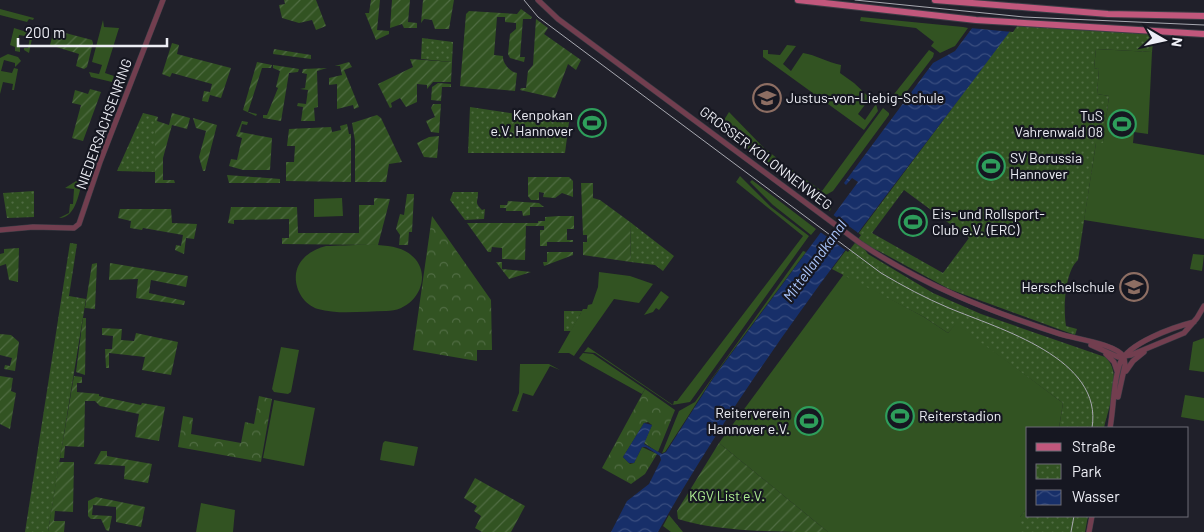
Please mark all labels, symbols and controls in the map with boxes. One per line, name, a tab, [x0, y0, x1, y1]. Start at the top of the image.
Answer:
scale bar	[18, 15, 166, 47]
north arrow	[1139, 15, 1189, 65]
text: 200 m	[25, 23, 65, 41]
text: N	[1168, 36, 1186, 48]
street label: NIEDERSACHSENRING	[72, 56, 135, 191]
school or university icon: Justus-von-Liebig-Schule	[752, 83, 782, 113]
place label: Justus-von-Liebig-Schule	[786, 89, 944, 106]
street label: GROSSER KOLONNENWEG	[697, 102, 836, 213]
place label: Kenpokan e.V. Hannover	[490, 106, 573, 139]
place label: TuS Vahrenwald 08	[1015, 107, 1103, 140]
sports icon: Kenpokan e.V. Hannover	[577, 108, 607, 138]
sports icon: TuS Vahrenwald 08	[1107, 109, 1137, 139]
place label: SV Borussia Hannover	[1010, 149, 1082, 182]
sports icon: SV Borussia Hannover	[976, 151, 1006, 181]
place label: Eis- und Rollsport- Club e.V. (ERC)	[932, 205, 1045, 238]
sports icon: Eis- und Rollsport- Club e.V. (ERC)	[898, 207, 928, 237]
water label: Mittellandkanal	[778, 215, 850, 305]
school or university icon: Herschelschule	[1119, 272, 1149, 302]
place label: Herschelschule	[1021, 278, 1115, 295]
sports icon: Reiterstadion	[885, 401, 915, 431]
place label: Reiterverein Hannover e.V.	[707, 404, 790, 437]
sports icon: Reiterverein Hannover e.V.	[794, 406, 824, 436]
place label: Reiterstadion	[919, 407, 1001, 424]
legend	[1026, 427, 1189, 517]
text: Straße	[1072, 437, 1116, 455]
text: Park	[1072, 462, 1102, 480]
park label: KGV List e.V.	[689, 487, 765, 504]
text: Wasser	[1072, 487, 1120, 505]

